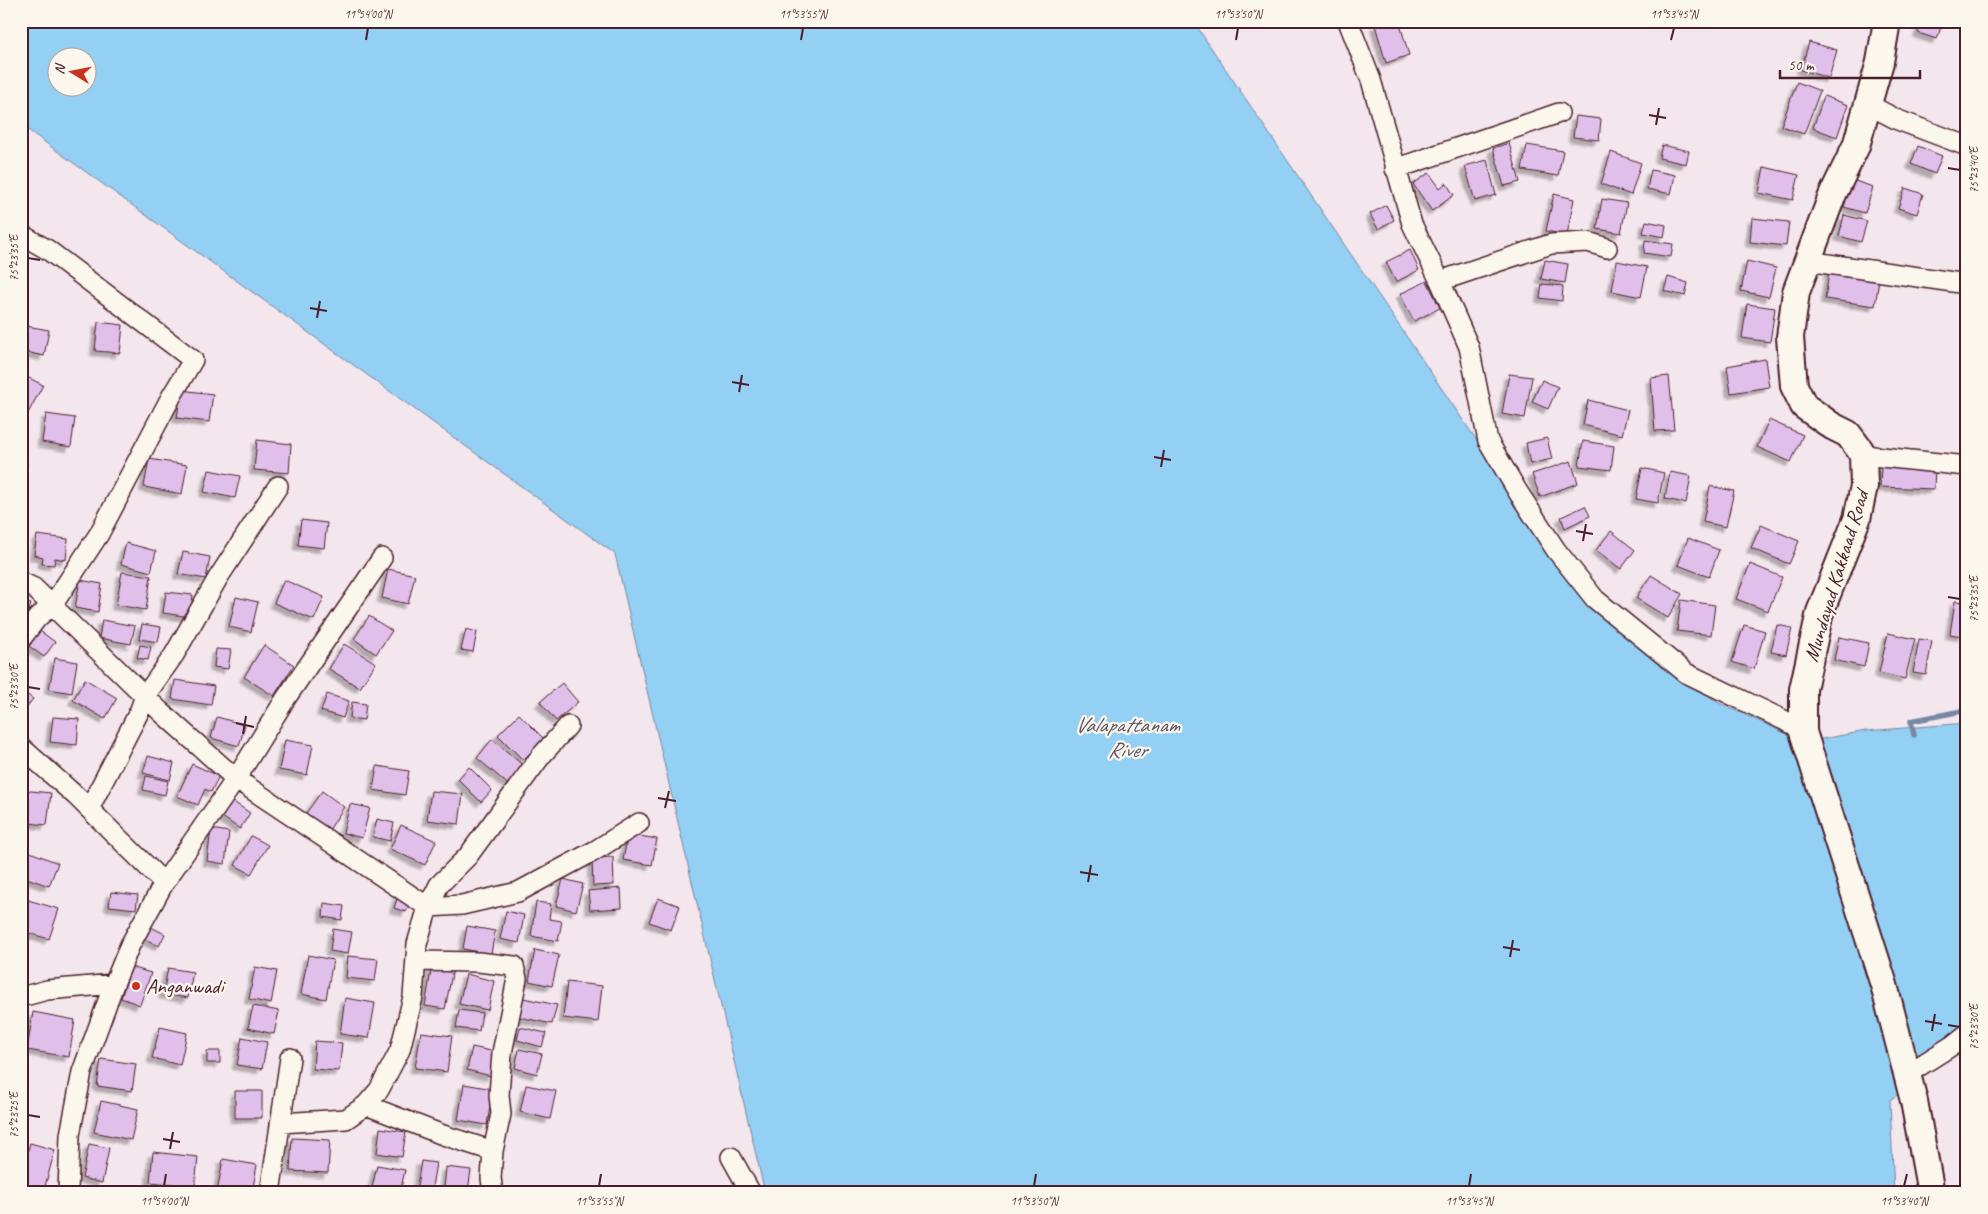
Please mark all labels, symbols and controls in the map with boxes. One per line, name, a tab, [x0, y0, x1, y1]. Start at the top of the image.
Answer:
text: 11°54'00"N	[344, 6, 393, 22]
text: 11°53'55"N	[779, 6, 828, 22]
text: 11°53'50"N	[1214, 6, 1263, 22]
text: 11°53'45"N	[1650, 6, 1699, 22]
north arrow	[48, 48, 98, 98]
scale bar	[1780, 48, 1920, 80]
text: 50 m	[1788, 56, 1815, 75]
text: N	[51, 62, 69, 76]
text: 75°23'40"E	[1966, 145, 1982, 193]
text: 75°23'35"E	[6, 233, 22, 281]
street label: Mundayad Kakkaad Road	[1798, 484, 1875, 665]
text: 75°23'35"E	[1966, 574, 1982, 622]
text: 75°23'30"E	[6, 662, 22, 710]
water label: Valapattanam River	[1075, 711, 1181, 764]
place label: Anganwadi	[146, 973, 226, 999]
marker: Anganwadi	[130, 980, 142, 992]
text: 75°23'30"E	[1966, 1002, 1982, 1050]
text: 75°23'25"E	[6, 1090, 22, 1138]
text: 11°54'00"N	[140, 1193, 189, 1209]
text: 11°53'55"N	[575, 1193, 624, 1209]
text: 11°53'50"N	[1010, 1193, 1059, 1209]
text: 11°53'45"N	[1445, 1193, 1494, 1209]
text: 11°53'40"N	[1880, 1193, 1929, 1209]

